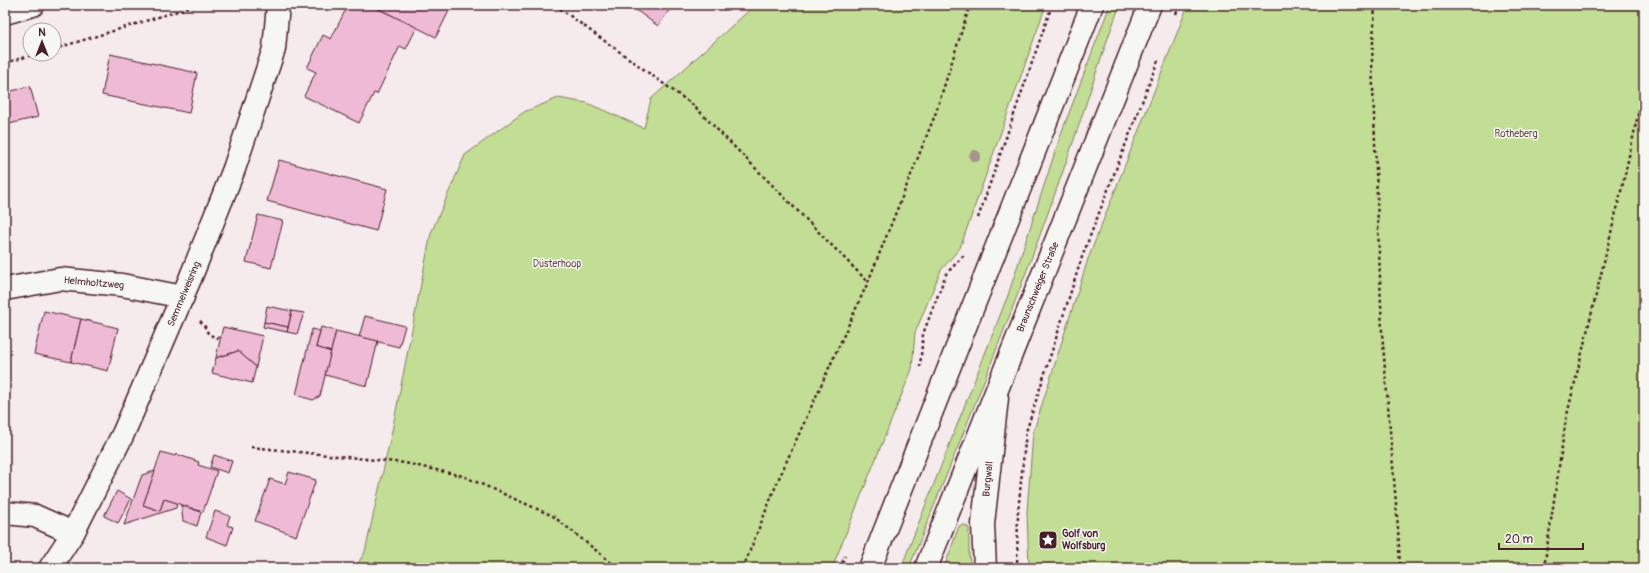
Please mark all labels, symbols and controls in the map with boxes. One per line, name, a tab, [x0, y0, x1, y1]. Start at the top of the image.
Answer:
north arrow	[22, 22, 62, 62]
text: N	[38, 26, 46, 39]
park label: Rotheberg	[1494, 128, 1538, 140]
street label: Braunschweiger Straße	[1014, 240, 1062, 334]
park label: Düsterhoop	[533, 258, 582, 270]
street label: Semmelweisring	[165, 260, 203, 328]
street label: Helmholtzweg	[63, 274, 125, 292]
street label: Burgwall	[980, 461, 996, 497]
scale bar	[1499, 525, 1583, 551]
place label: Golf von Wolfsburg	[1062, 528, 1105, 552]
place icon: Golf von Wolfsburg	[1037, 529, 1059, 551]
text: 20 m	[1505, 532, 1534, 547]

